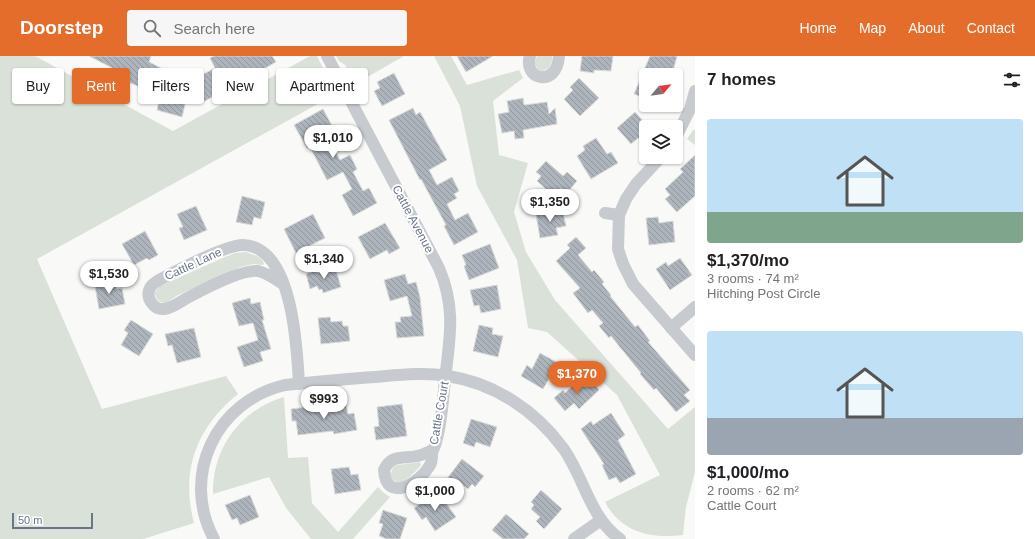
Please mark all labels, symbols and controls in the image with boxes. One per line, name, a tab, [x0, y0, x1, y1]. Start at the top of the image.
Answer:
search box	[127, 10, 407, 46]
text: Doorstep	[20, 17, 103, 38]
icon: search	[141, 17, 163, 39]
text: Search here	[173, 20, 255, 37]
text: Home	[800, 20, 837, 36]
text: Map	[859, 20, 886, 36]
text: About	[908, 20, 945, 36]
text: Contact	[967, 20, 1015, 36]
chip: Buy	[12, 68, 64, 104]
chip: Rent	[72, 68, 130, 104]
chip: Filters	[138, 68, 204, 104]
chip: New	[212, 68, 268, 104]
chip: Apartment	[276, 68, 368, 104]
north arrow	[639, 68, 683, 112]
map controls	[639, 68, 683, 164]
icon: filters	[1001, 69, 1023, 91]
text: 7 homes	[707, 70, 776, 89]
button: layers	[639, 120, 683, 164]
pin: $1,010	[300, 125, 366, 159]
text: $1,010	[313, 130, 353, 145]
icon: home	[829, 145, 901, 217]
street label: Cattle Avenue	[389, 183, 437, 255]
pin: $1,350	[517, 189, 583, 223]
text: $1,350	[530, 194, 570, 209]
street label: Cattle Lane	[162, 245, 224, 283]
pin: $1,340	[291, 246, 357, 280]
text: $1,340	[304, 251, 344, 266]
text: $1,370/mo	[707, 251, 789, 270]
pin: $1,530	[76, 261, 142, 295]
text: $1,530	[89, 266, 129, 281]
text: 3 rooms · 74 m²	[707, 271, 799, 286]
text: Hitching Post Circle	[707, 286, 820, 301]
icon: home	[829, 357, 901, 429]
pin: $1,370	[544, 361, 610, 395]
text: $1,370	[557, 366, 597, 381]
street label: Cattle Court	[427, 380, 452, 446]
pin: $993	[300, 386, 348, 420]
text: $993	[310, 391, 338, 406]
text: $1,000/mo	[707, 463, 789, 482]
pin: $1,000	[402, 478, 468, 512]
text: $1,000	[415, 483, 455, 498]
text: 2 rooms · 62 m²	[707, 483, 799, 498]
text: Cattle Court	[707, 498, 776, 513]
scale bar	[12, 511, 93, 530]
text: 50 m	[18, 514, 42, 526]

